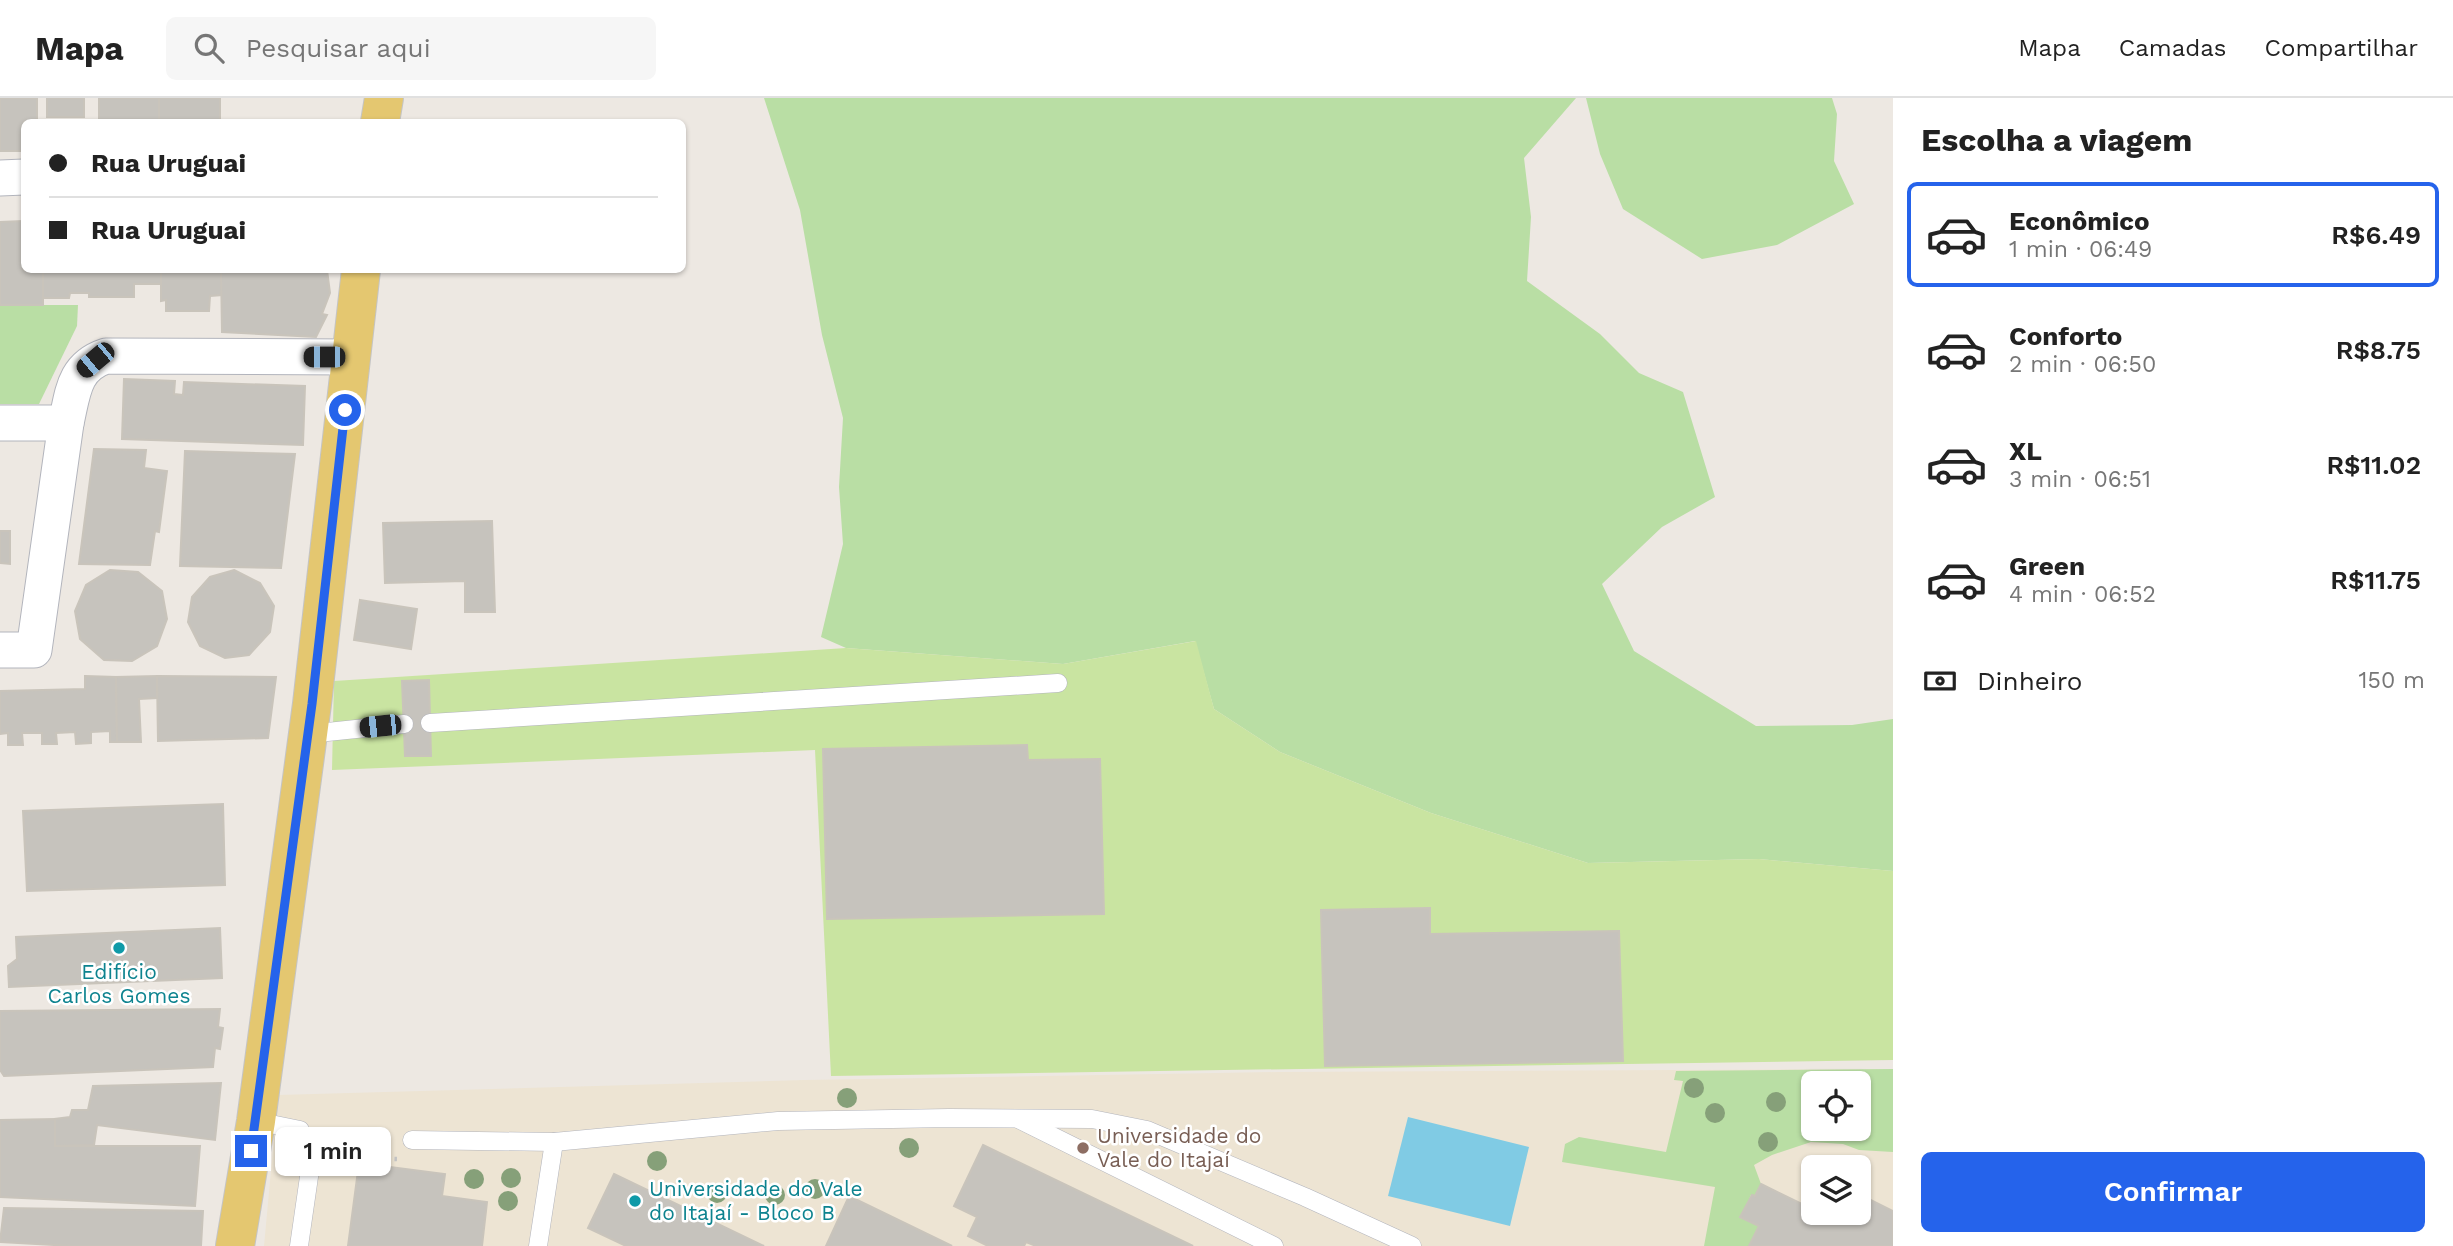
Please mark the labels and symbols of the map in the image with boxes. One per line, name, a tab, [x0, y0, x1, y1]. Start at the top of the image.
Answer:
car	[73, 338, 118, 382]
car	[304, 347, 346, 368]
route start	[329, 394, 361, 426]
car	[359, 713, 402, 739]
marker: Edifício Carlos Gomes	[111, 940, 127, 956]
place label: Edifício Carlos Gomes	[47, 959, 191, 1008]
place label: Universidade do Vale do Itajaí	[1097, 1123, 1261, 1172]
callout: 1 min	[276, 1126, 391, 1176]
route end	[235, 1135, 267, 1167]
marker: Universidade do Vale do Itajaí	[1075, 1140, 1091, 1156]
place label: Universidade do Vale do Itajaí - Bloco B	[649, 1176, 863, 1225]
marker: Universidade do Vale do Itajaí - Bloco B	[627, 1193, 643, 1209]

